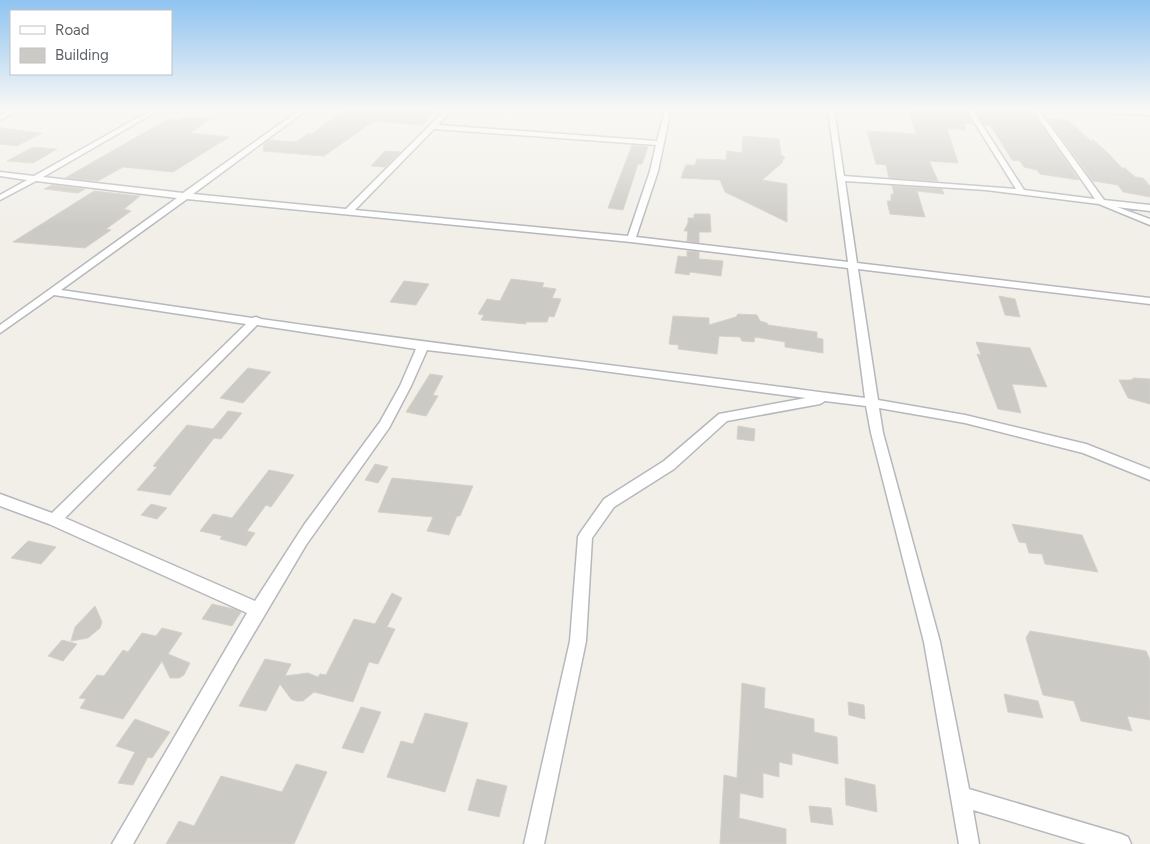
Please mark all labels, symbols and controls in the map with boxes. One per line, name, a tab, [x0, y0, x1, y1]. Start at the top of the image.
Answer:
legend	[10, 10, 172, 75]
text: Road	[55, 21, 90, 39]
text: Building	[55, 46, 109, 64]

